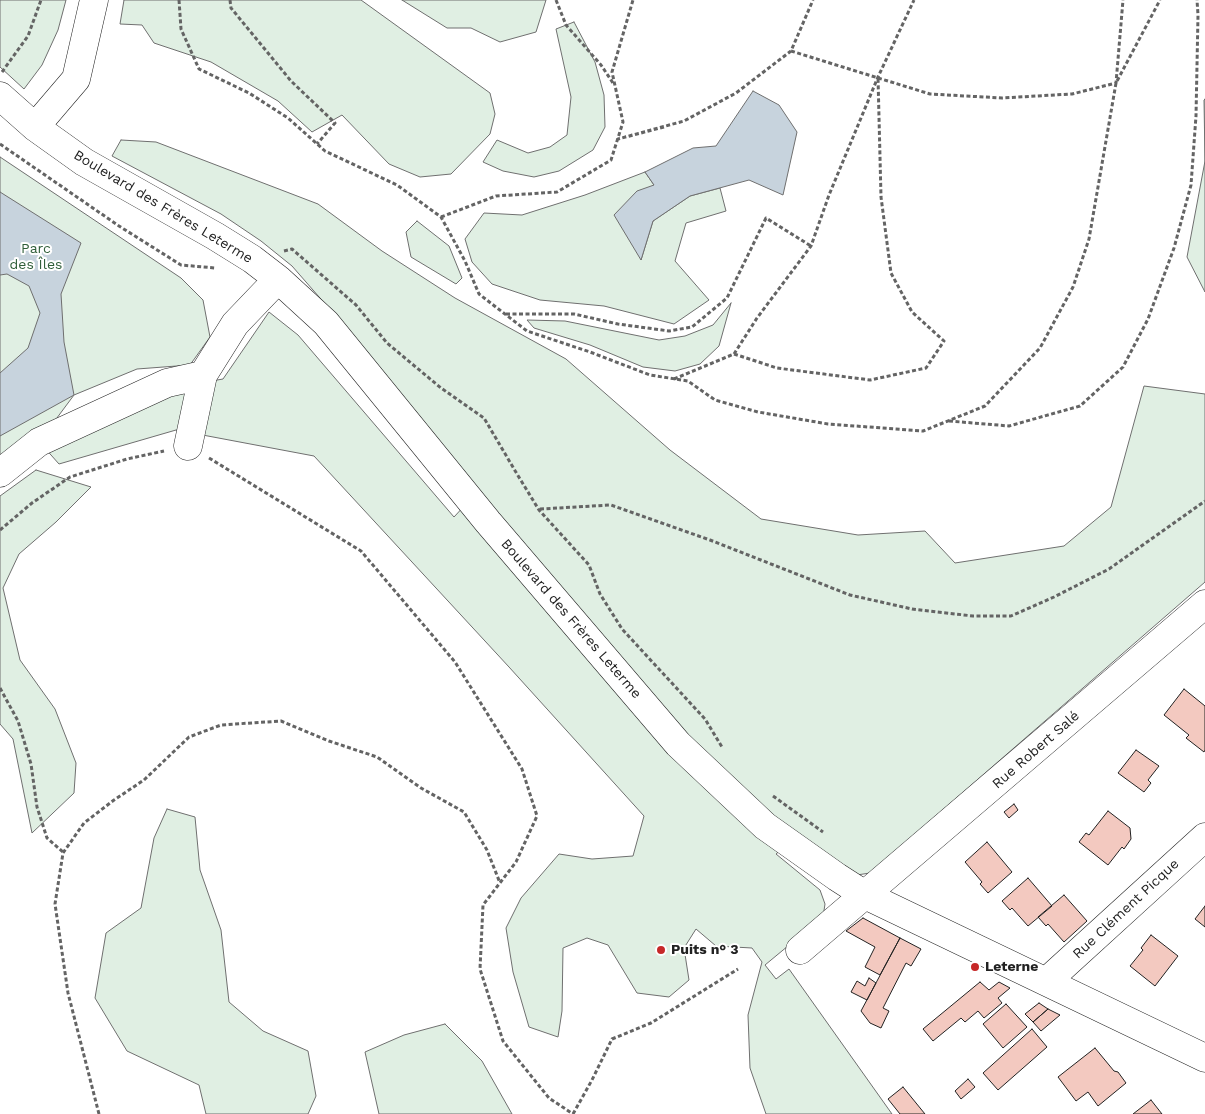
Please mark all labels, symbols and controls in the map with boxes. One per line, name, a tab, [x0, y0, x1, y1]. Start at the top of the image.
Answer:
street label: Boulevard des Frères Leterme	[70, 147, 256, 267]
park label: Parc des Îles	[10, 241, 62, 274]
street label: Boulevard des Frères Leterme	[497, 536, 645, 702]
street label: Rue Robert Salé	[989, 708, 1083, 792]
street label: Rue Clément Picque	[1070, 856, 1182, 962]
place label: Puits n° 3	[671, 942, 739, 958]
marker: Puits n° 3	[655, 944, 667, 956]
place label: Leterne	[985, 959, 1038, 975]
marker: Leterne	[969, 961, 981, 973]

